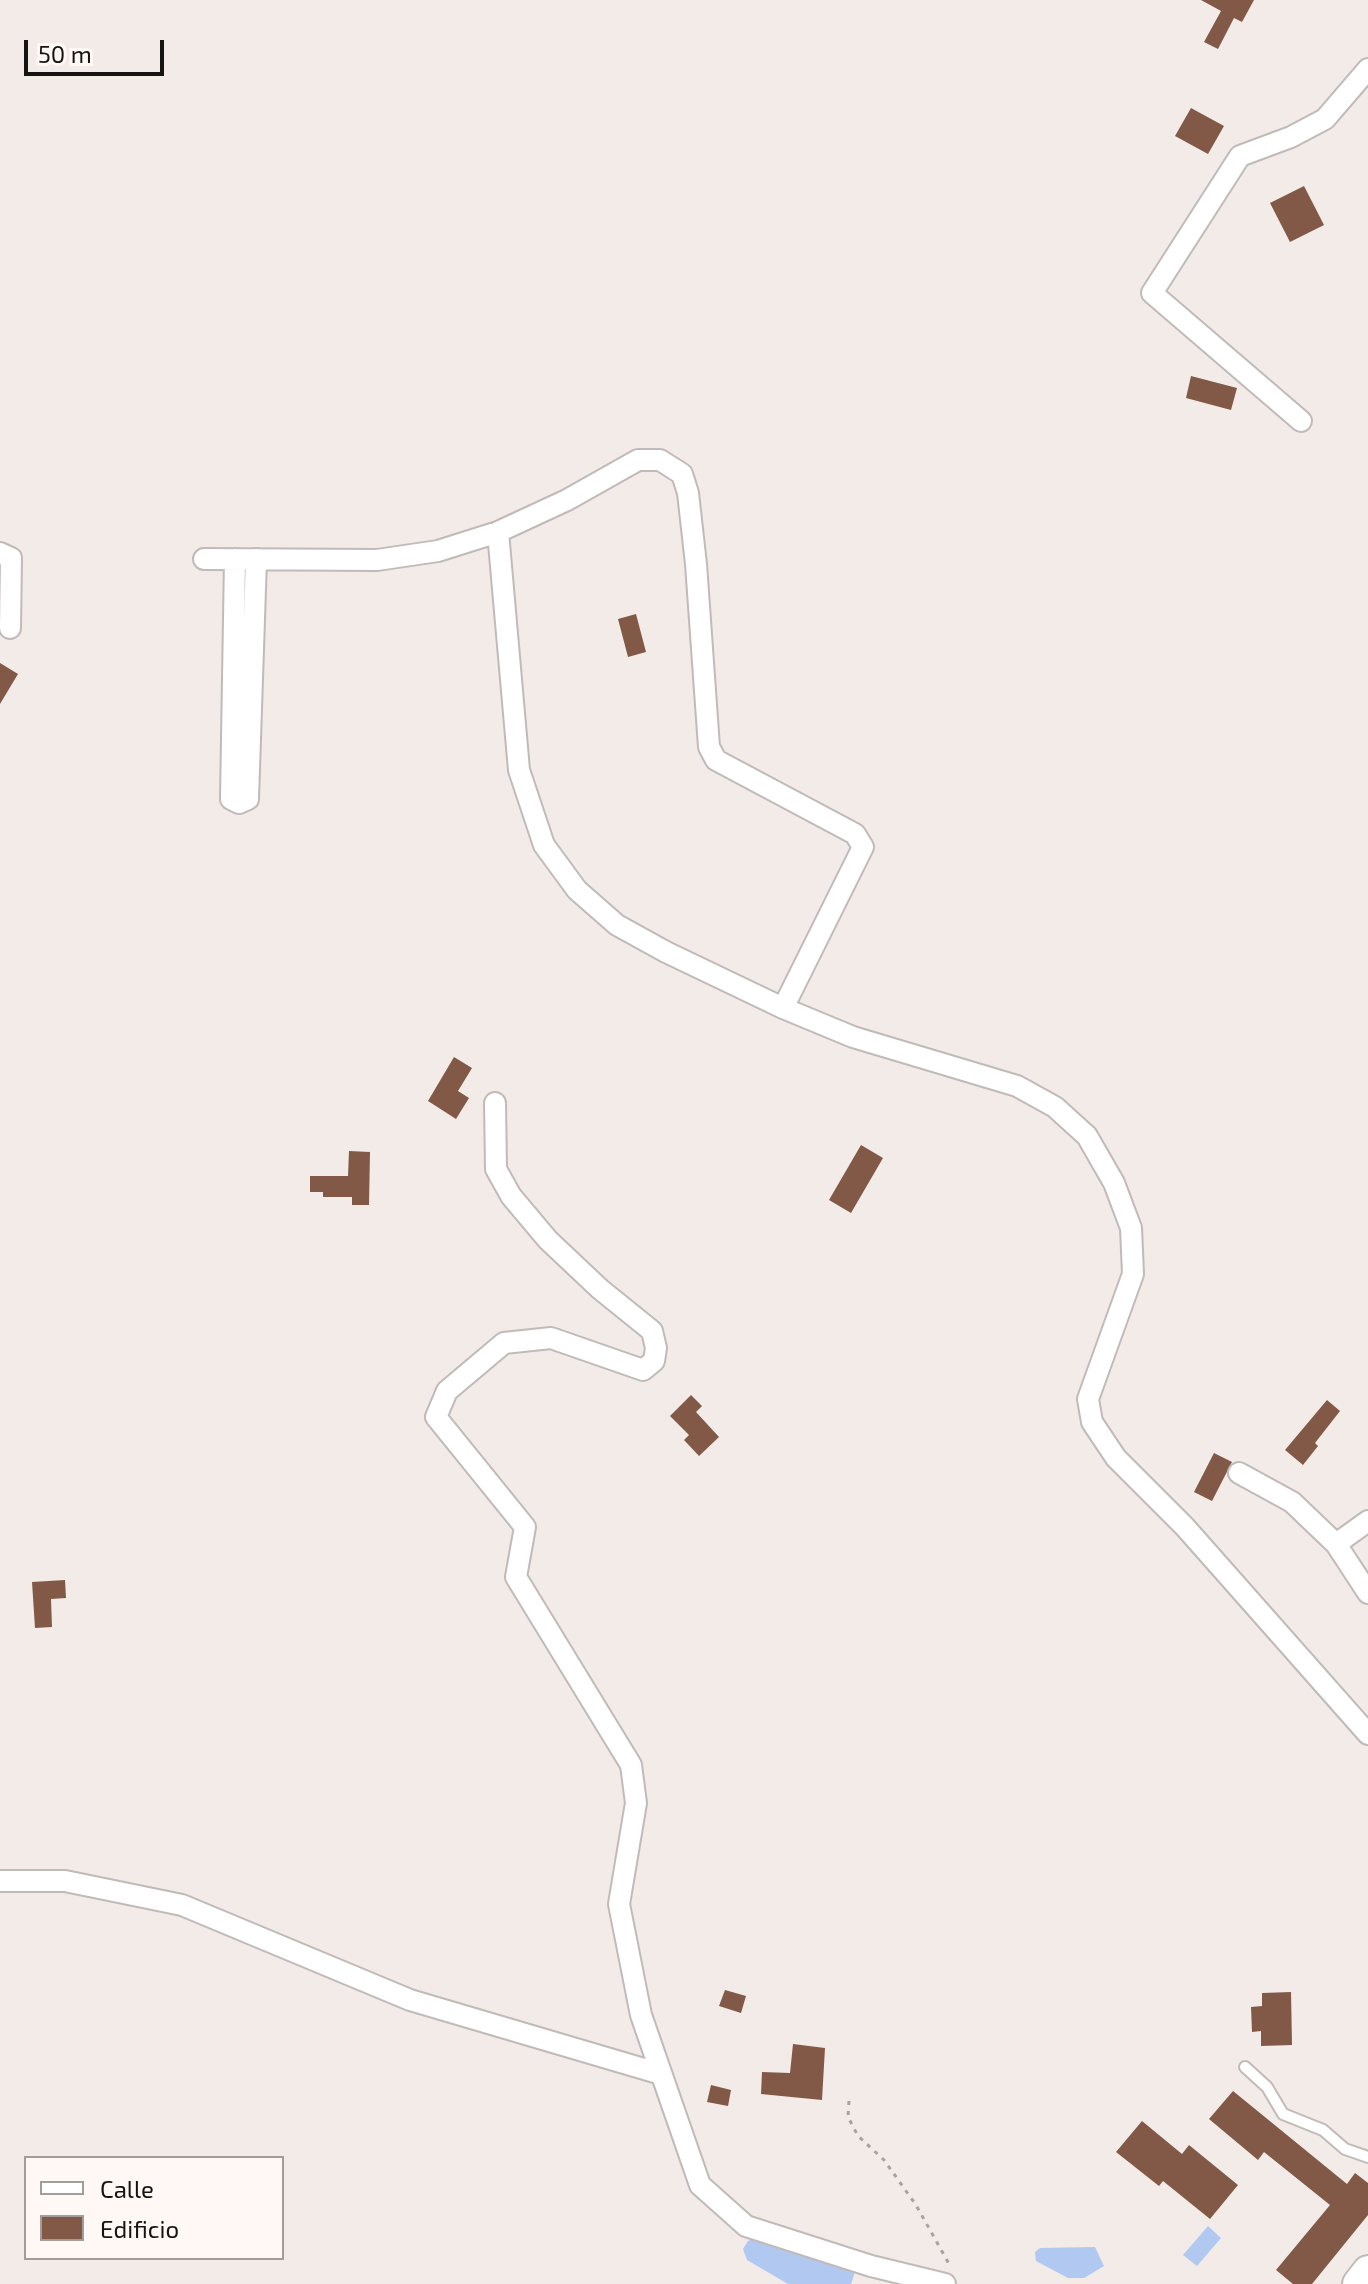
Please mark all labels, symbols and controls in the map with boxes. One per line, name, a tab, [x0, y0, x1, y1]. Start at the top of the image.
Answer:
scale bar	[28, 24, 168, 74]
text: 50 m	[38, 39, 92, 68]
legend	[24, 2156, 284, 2260]
text: Calle	[100, 2174, 154, 2203]
text: Edificio	[100, 2214, 179, 2243]

